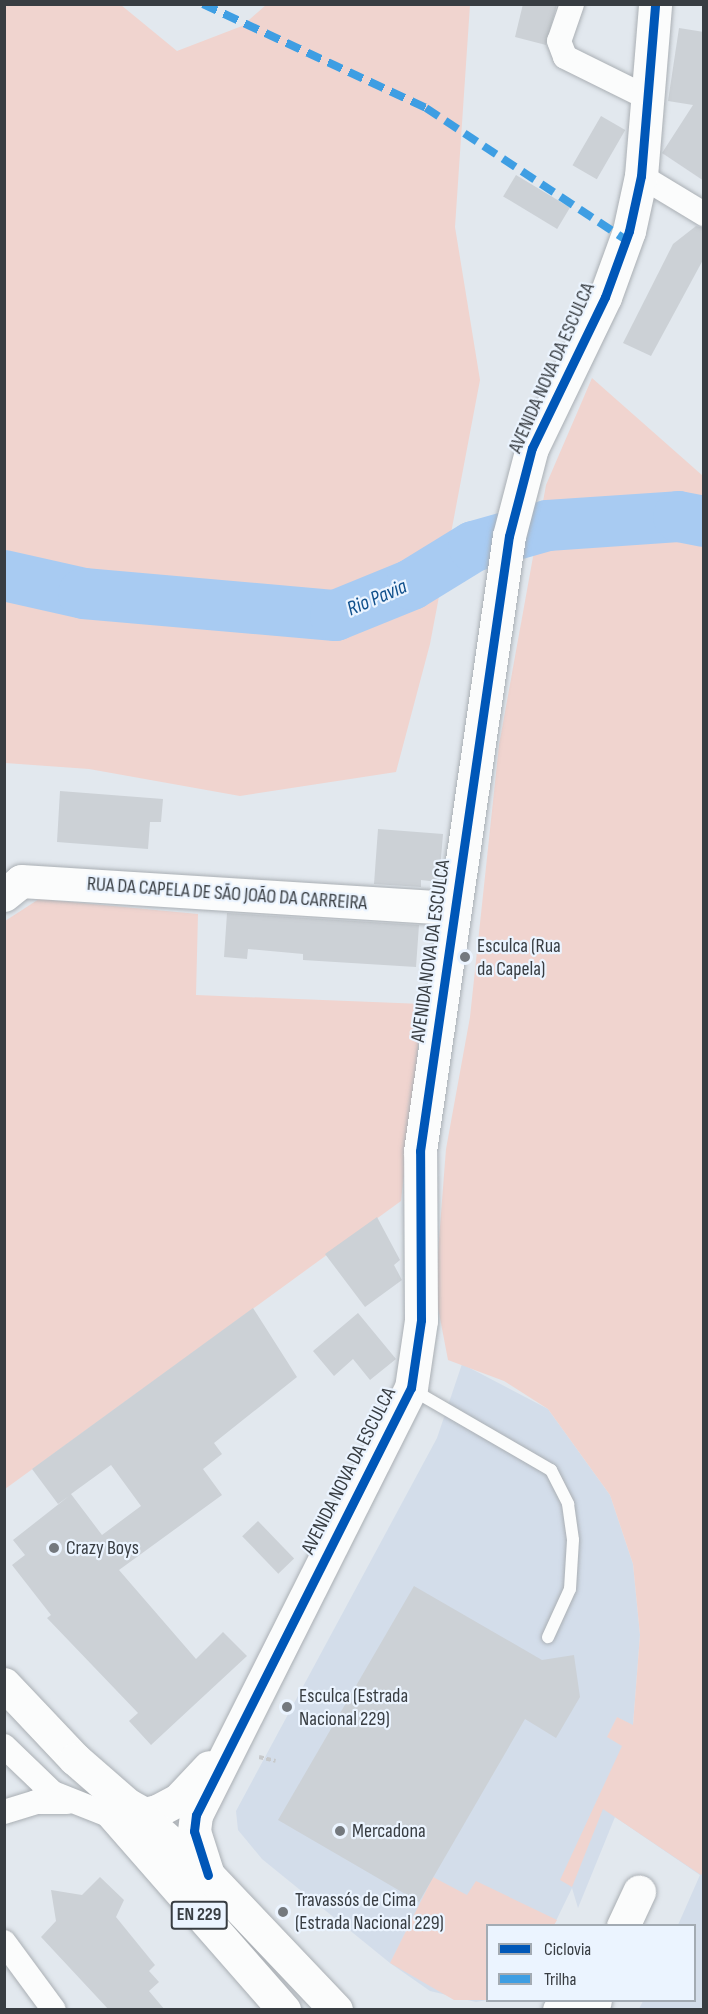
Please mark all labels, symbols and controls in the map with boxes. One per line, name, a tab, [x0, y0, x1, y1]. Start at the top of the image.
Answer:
street label: AVENIDA NOVA DA ESCULCA	[504, 279, 600, 457]
water label: Rio Pavia	[343, 574, 411, 622]
street label: AVENIDA NOVA DA ESCULCA	[406, 858, 456, 1044]
street label: RUA DA CAPELA DE SÃO JOÃO DA CARREIRA	[86, 872, 368, 916]
place label: Esculca (Rua da Capela)	[477, 934, 561, 981]
marker: Esculca (Rua da Capela)	[458, 950, 472, 964]
street label: AVENIDA NOVA DA ESCULCA	[297, 1384, 401, 1558]
place label: Crazy Boys	[66, 1536, 139, 1560]
marker: Crazy Boys	[47, 1541, 61, 1555]
place label: Esculca (Estrada Nacional 229)	[299, 1684, 408, 1731]
marker: Esculca (Estrada Nacional 229)	[280, 1700, 294, 1714]
place label: Mercadona	[352, 1819, 426, 1843]
marker: Mercadona	[333, 1824, 347, 1838]
place label: Travassós de Cima (Estrada Nacional 229)	[295, 1888, 444, 1935]
road number: EN 229	[170, 1900, 228, 1930]
marker: Travassós de Cima (Estrada Nacional 229)	[276, 1905, 290, 1919]
legend	[486, 1924, 696, 2002]
text: Ciclovia	[544, 1939, 591, 1960]
text: Trilha	[544, 1969, 576, 1990]

